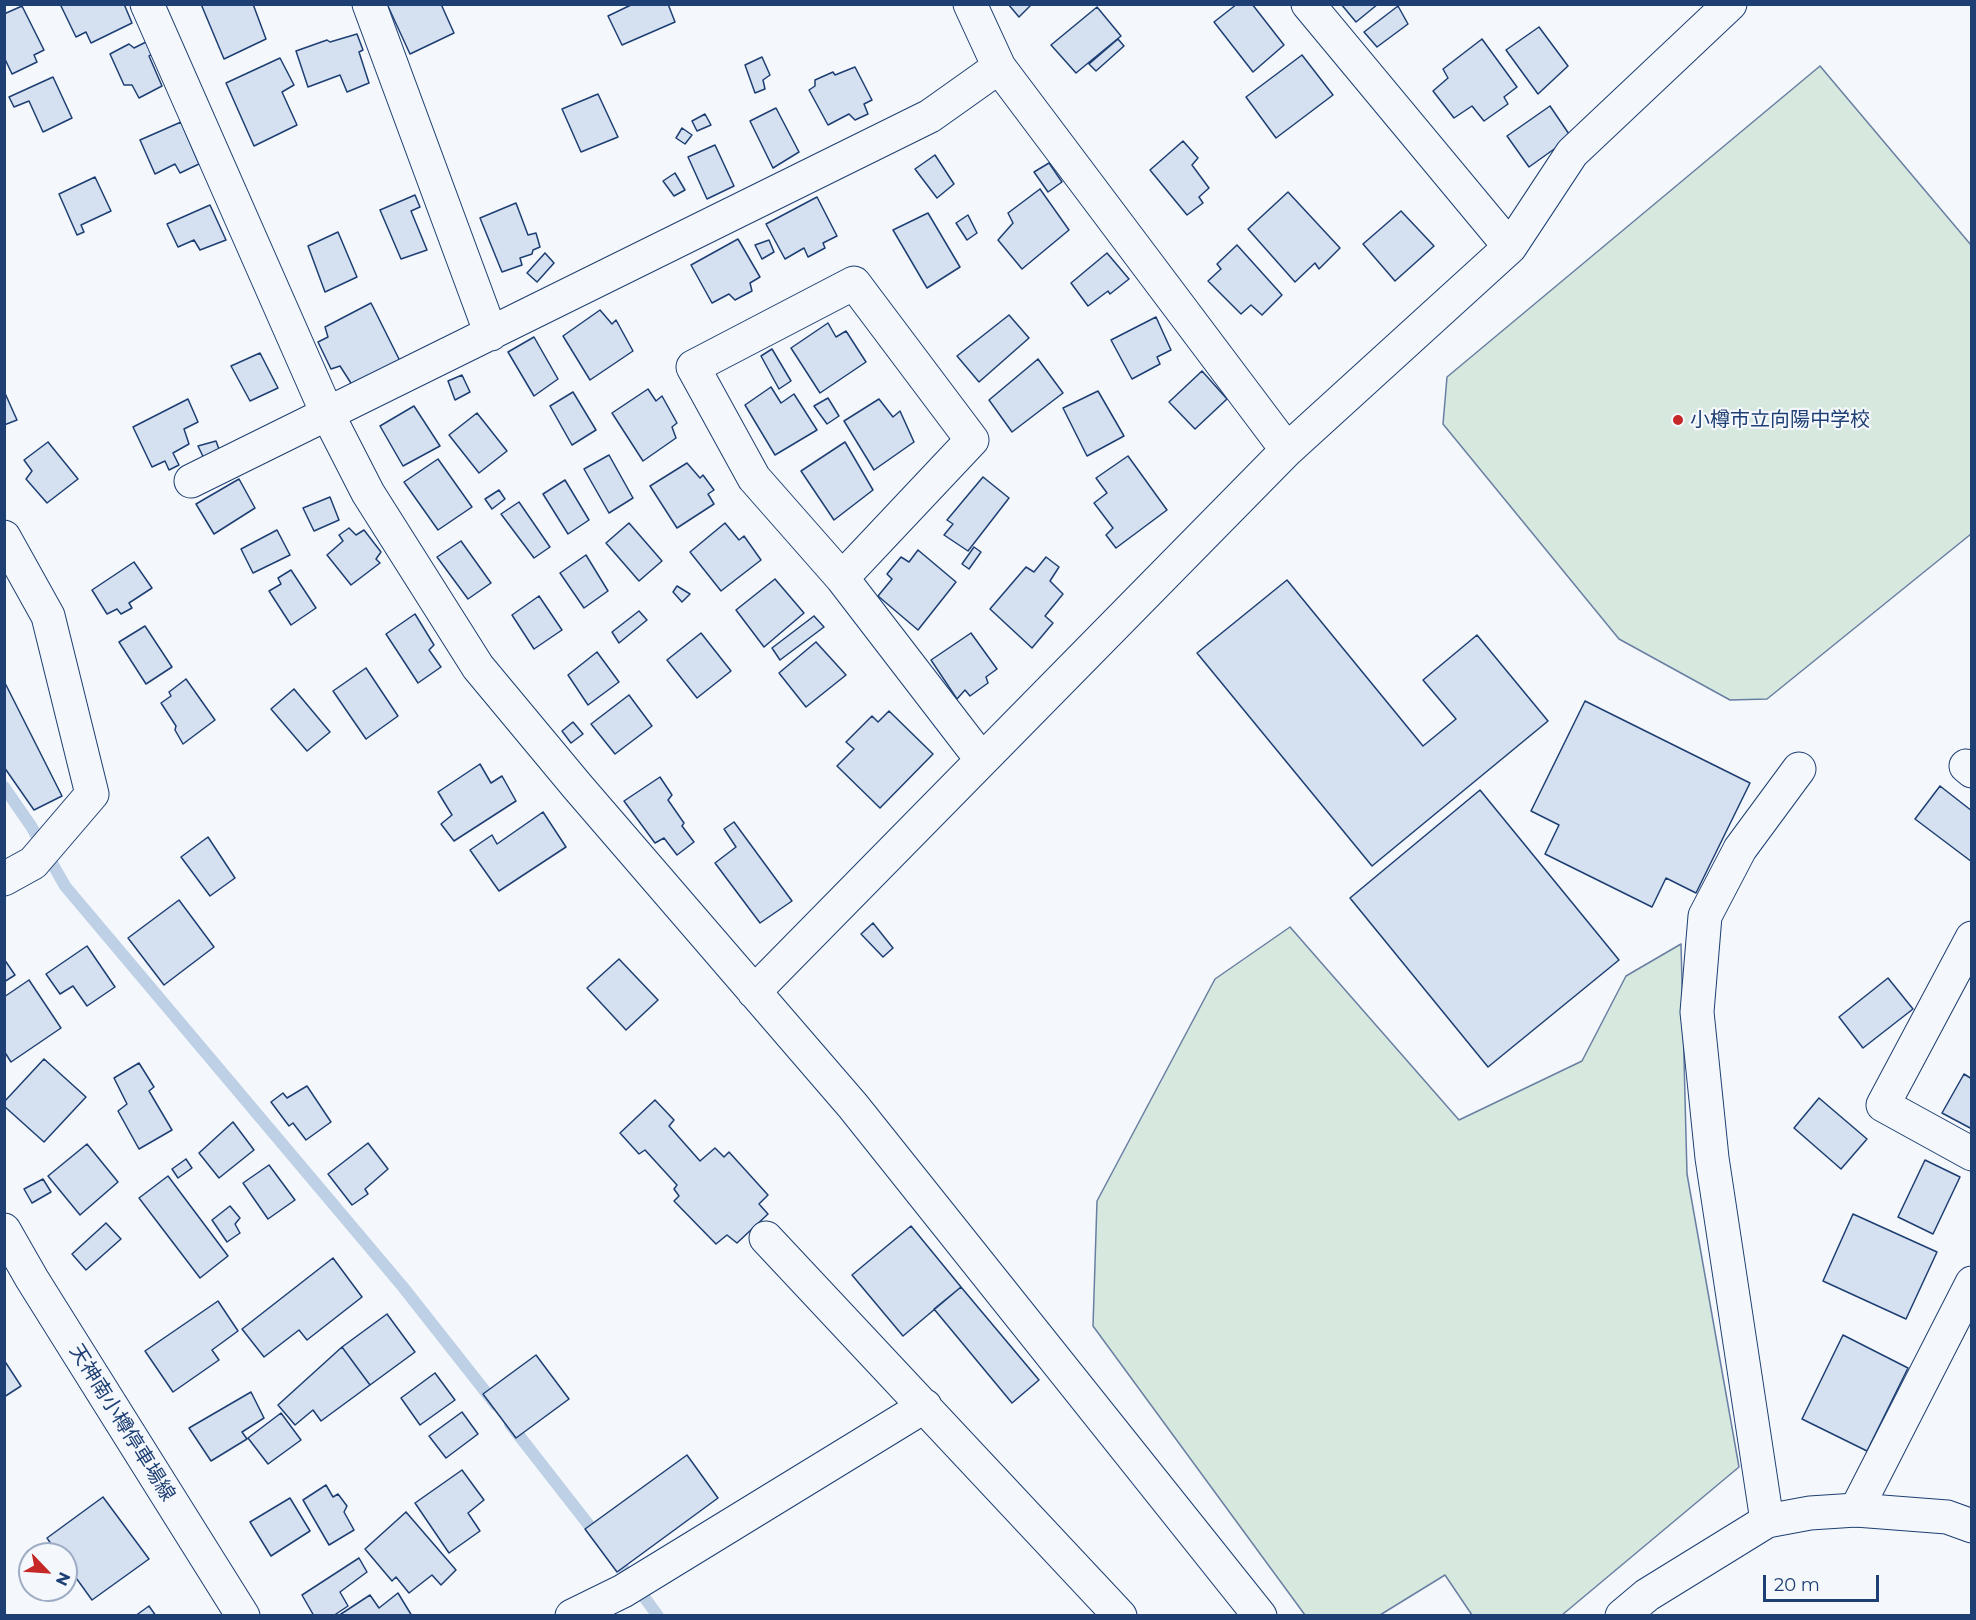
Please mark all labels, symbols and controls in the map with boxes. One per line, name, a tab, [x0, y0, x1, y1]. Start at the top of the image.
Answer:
place label: 小樽市立向陽中学校	[1690, 408, 1870, 432]
marker: 小樽市立向陽中学校	[1671, 413, 1685, 427]
street label: 天神南小樽停車場線	[64, 1340, 180, 1506]
north arrow	[18, 1542, 78, 1602]
scale bar	[1766, 1563, 1882, 1601]
text: N	[52, 1569, 74, 1589]
text: 20 m	[1774, 1574, 1820, 1596]

